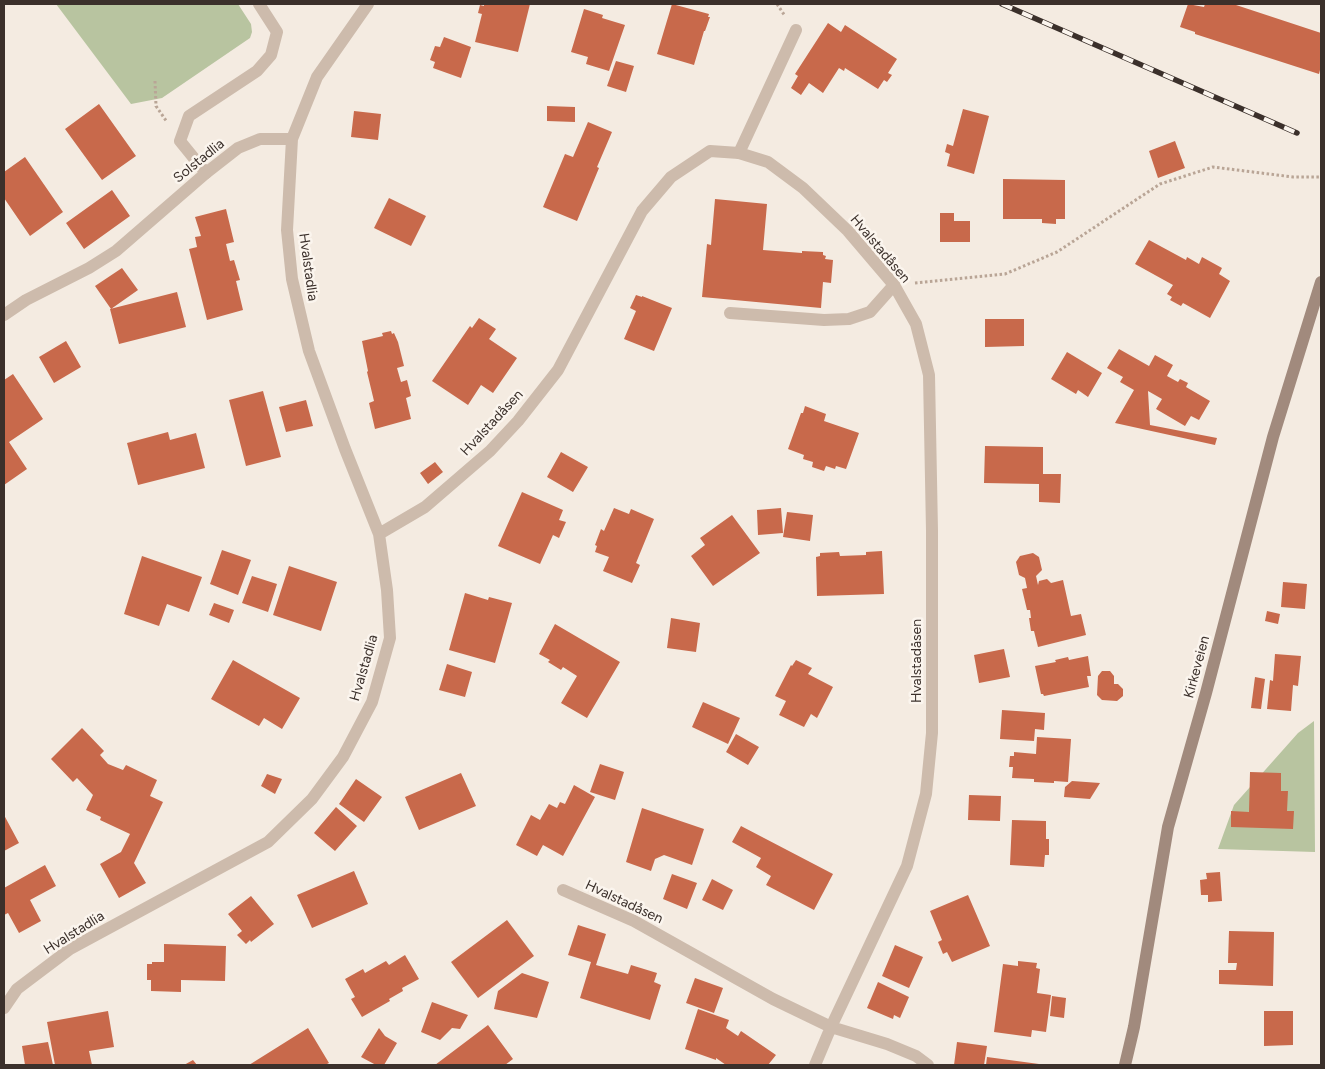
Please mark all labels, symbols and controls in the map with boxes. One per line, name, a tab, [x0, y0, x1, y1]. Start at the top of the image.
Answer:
street label: Solstadlia	[170, 135, 228, 187]
street label: Hvalstadåsen	[847, 211, 913, 287]
street label: Hvalstadlia	[295, 232, 321, 302]
street label: Hvalstadåsen	[457, 387, 527, 459]
street label: Hvalstadåsen	[909, 619, 925, 703]
street label: Hvalstadlia	[346, 633, 382, 703]
street label: Kirkeveien	[1181, 634, 1213, 700]
street label: Hvalstadåsen	[582, 877, 666, 927]
street label: Hvalstadlia	[41, 908, 107, 958]

